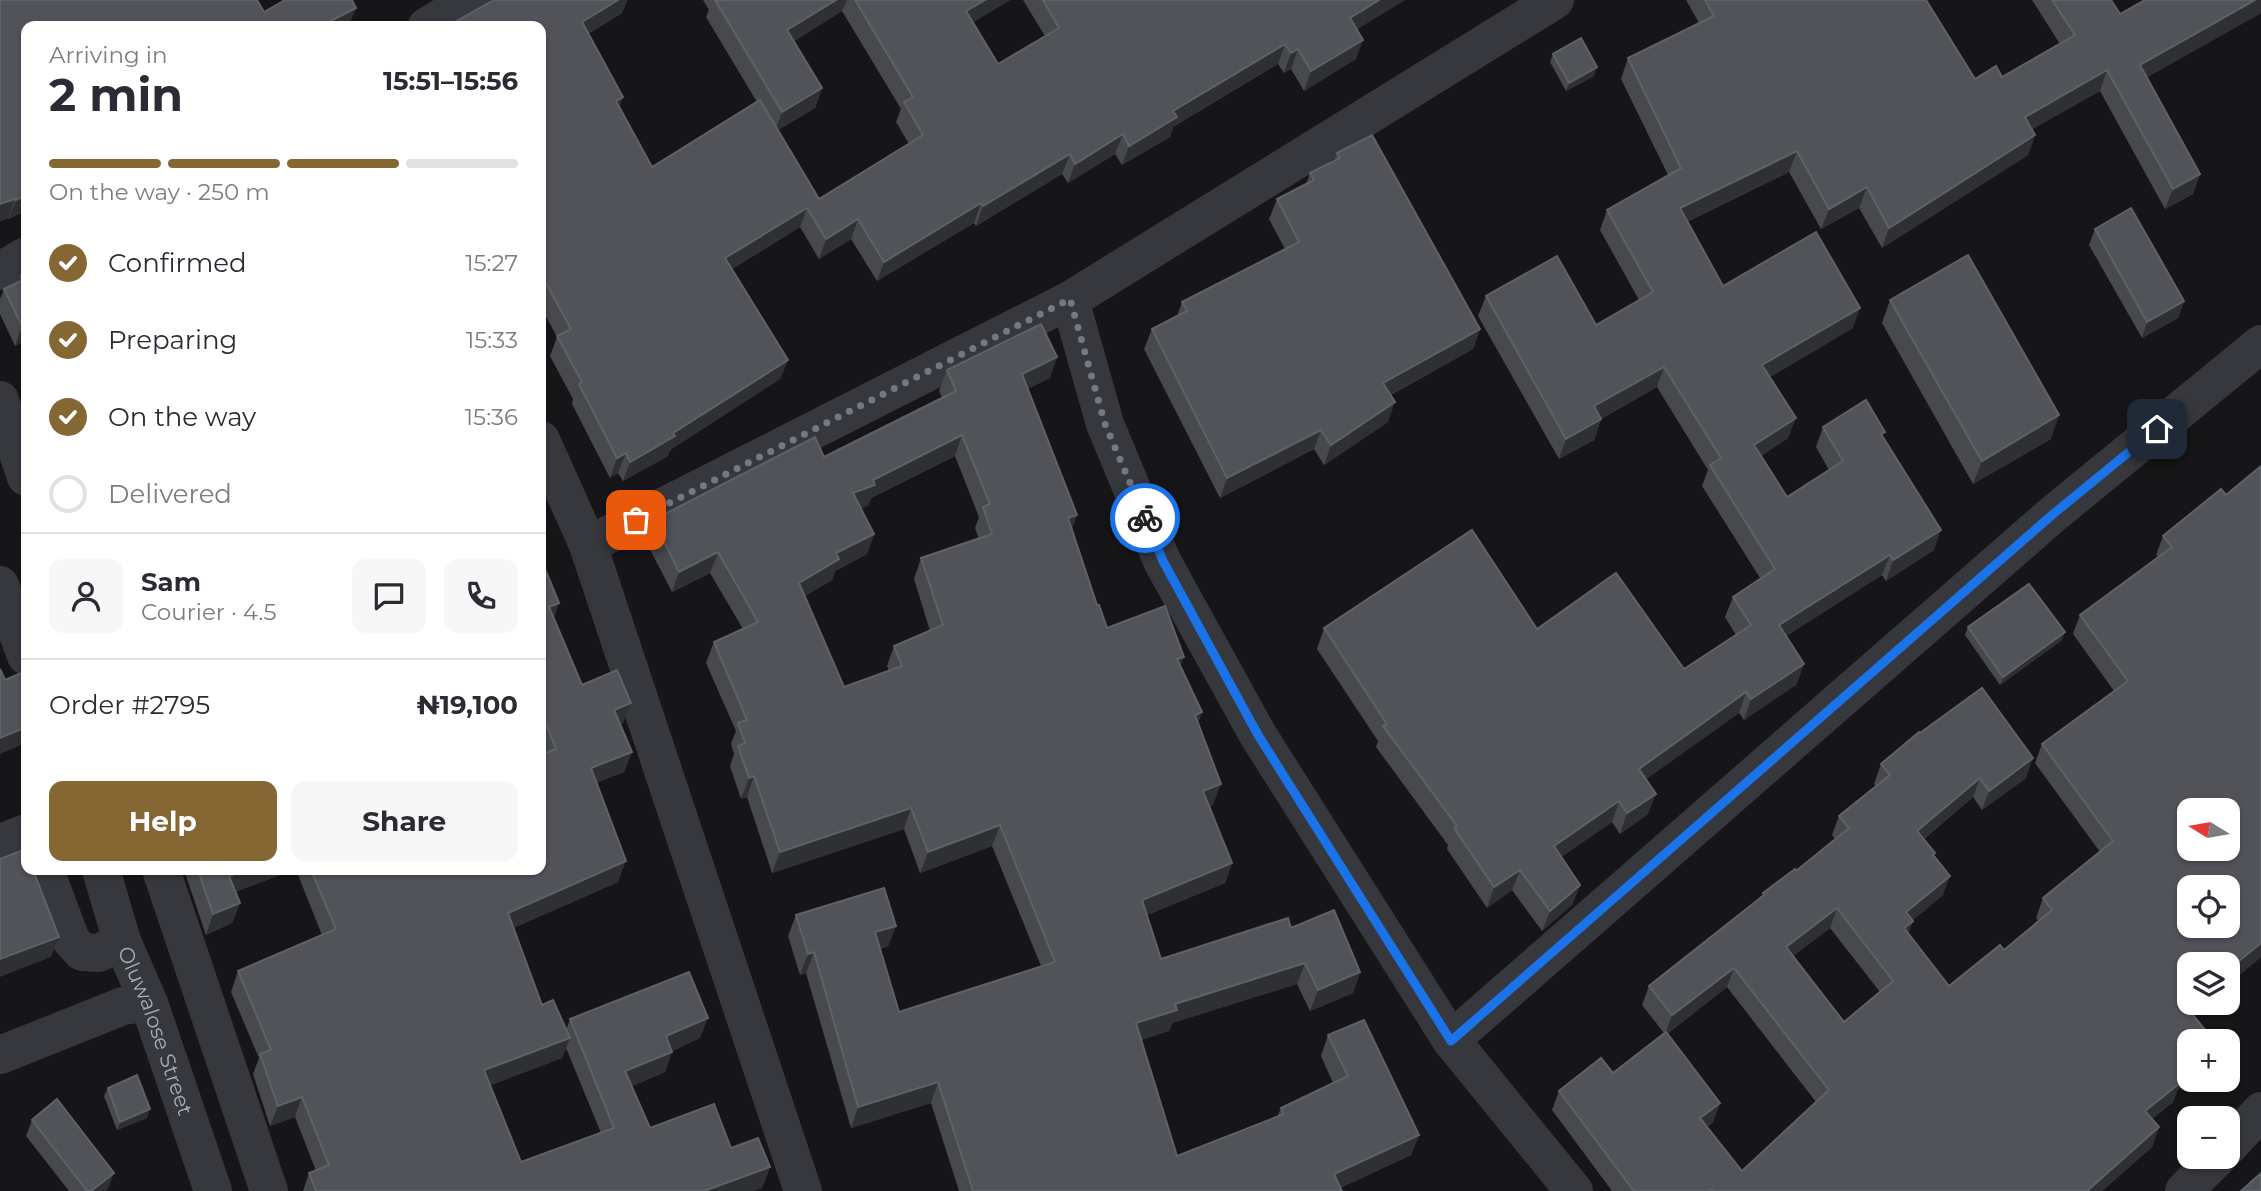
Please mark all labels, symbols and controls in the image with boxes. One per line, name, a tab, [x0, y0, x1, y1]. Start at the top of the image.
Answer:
text: Arriving in	[49, 41, 168, 69]
text: 15:51–15:56	[383, 65, 518, 97]
text: 2 min	[49, 66, 183, 123]
text: On the way · 250 m	[49, 178, 270, 206]
icon: check	[49, 244, 87, 282]
text: Confirmed	[108, 247, 247, 279]
text: 15:27	[465, 249, 518, 277]
icon: check	[49, 321, 87, 359]
text: Preparing	[108, 324, 237, 356]
text: 15:33	[466, 326, 518, 354]
icon: check	[49, 398, 87, 436]
pin	[2127, 399, 2187, 459]
text: On the way	[108, 401, 256, 433]
text: 15:36	[465, 403, 518, 431]
icon: home	[2138, 410, 2176, 448]
text: Delivered	[108, 478, 232, 510]
courier	[1110, 483, 1180, 553]
pin	[606, 490, 666, 550]
icon: bike	[1126, 499, 1164, 537]
icon: bag	[617, 501, 655, 539]
button: person	[49, 559, 123, 633]
button: chat	[352, 559, 426, 633]
button: phone	[444, 559, 518, 633]
text: Sam	[141, 566, 201, 598]
text: Courier · 4.5	[141, 598, 276, 626]
text: Order #2795	[49, 689, 210, 721]
text: ₦19,100	[416, 689, 518, 721]
button: Help	[49, 781, 277, 861]
button: Share	[291, 781, 518, 861]
north arrow	[2177, 798, 2240, 861]
map controls	[2177, 798, 2240, 1169]
button: locate	[2177, 875, 2240, 938]
street label: Oluwalose Street	[113, 942, 199, 1118]
button: layers	[2177, 952, 2240, 1015]
button: +	[2177, 1029, 2240, 1092]
button: −	[2177, 1106, 2240, 1169]

